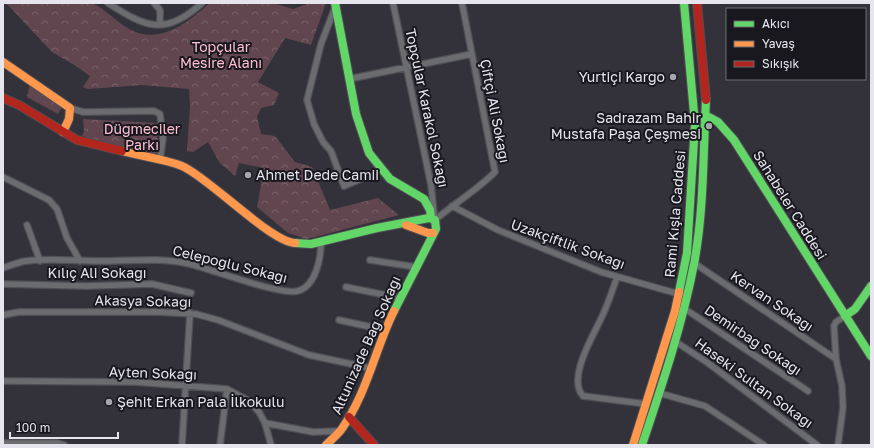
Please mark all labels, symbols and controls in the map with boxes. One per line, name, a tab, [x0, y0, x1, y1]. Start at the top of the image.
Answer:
legend	[726, 8, 866, 80]
text: Akıcı	[762, 16, 790, 31]
street label: Topçular Karakol Sokağı	[402, 27, 453, 189]
text: Yavaş	[762, 36, 795, 51]
park label: Topçular Mesire Alanı	[180, 38, 262, 71]
text: Sıkışık	[762, 56, 799, 71]
street label: Çiftçi Ali Sokağı	[477, 58, 514, 164]
place label: Yurtiçi Kargo	[579, 68, 665, 85]
marker: Yurtiçi Kargo	[668, 72, 678, 82]
place label: Sadrazam Bahir Mustafa Paşa Çeşmesi	[551, 109, 702, 142]
park label: Düğmeciler Parkı	[104, 120, 181, 153]
marker: Sadrazam Bahir Mustafa Paşa Çeşmesi	[704, 121, 714, 131]
street label: Sahabeler Caddesi	[750, 147, 831, 262]
street label: Rami Kışla Caddesi	[660, 150, 689, 278]
place label: Ahmet Dede Camii	[256, 166, 379, 183]
marker: Ahmet Dede Camii	[243, 170, 253, 180]
street label: Uzakçiftlik Sokağı	[509, 215, 628, 272]
street label: Celepoğlu Sokağı	[171, 241, 289, 286]
street label: Kılıç Ali Sokağı	[47, 264, 147, 281]
street label: Kervan Sokağı	[728, 267, 817, 335]
street label: Altunizade Bağ Sokağı	[327, 273, 404, 417]
street label: Akasya Sokağı	[95, 291, 192, 310]
street label: Demirbağ Sokağı	[701, 301, 805, 378]
street label: Haseki Sultan Sokağı	[692, 334, 817, 431]
street label: Ayten Sokağı	[109, 362, 197, 383]
place label: Şehit Erkan Pala İlkokulu	[117, 393, 284, 410]
marker: Şehit Erkan Pala İlkokulu	[104, 397, 114, 407]
scale bar	[10, 414, 118, 440]
text: 100 m	[16, 420, 50, 435]

